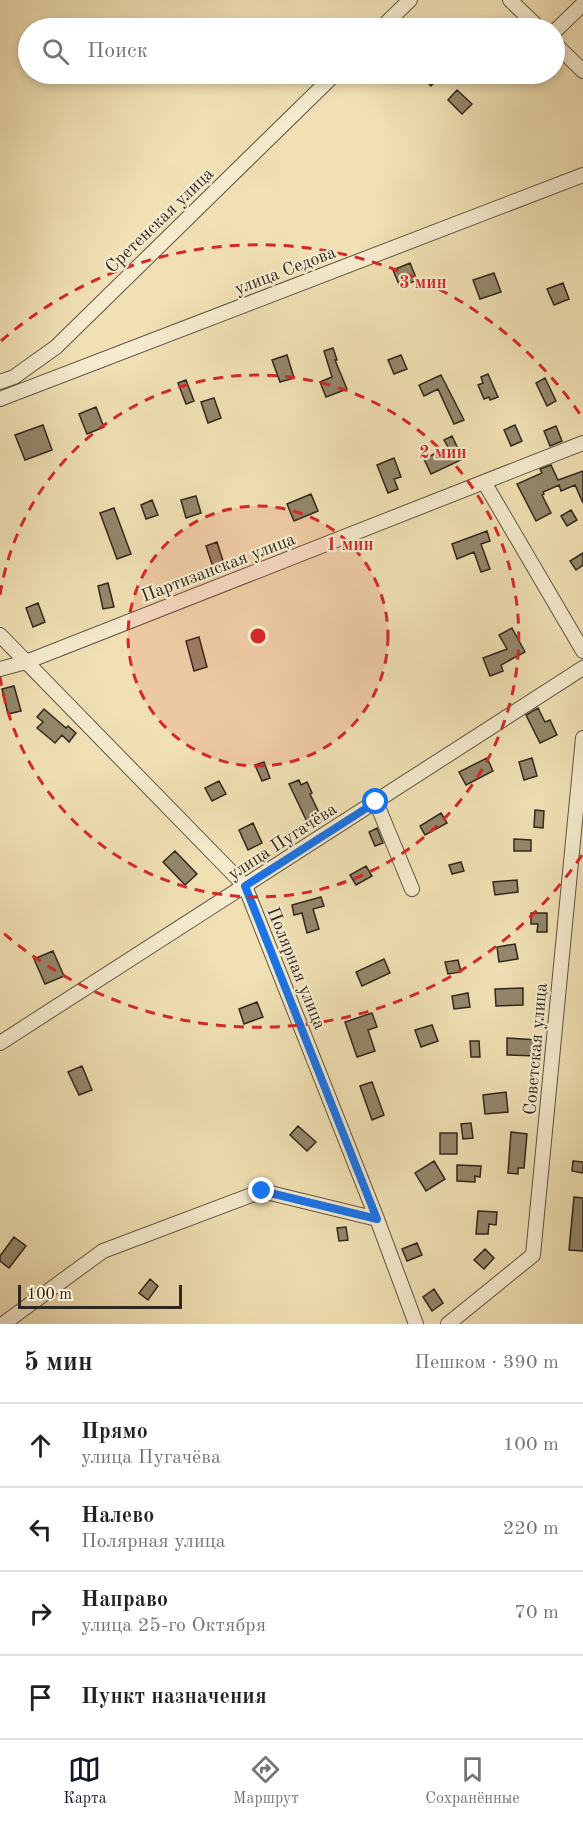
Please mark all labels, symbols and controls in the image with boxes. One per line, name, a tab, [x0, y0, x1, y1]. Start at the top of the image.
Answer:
search box	[18, 18, 565, 84]
icon: search	[39, 35, 72, 68]
text: Поиск	[87, 40, 148, 62]
street label: Сретенская улица	[102, 165, 217, 277]
street label: улица Седова	[232, 243, 338, 298]
text: 3 мин	[399, 274, 447, 292]
text: 2 мин	[419, 444, 467, 462]
street label: Партизанская улица	[139, 530, 298, 606]
text: 1 мин	[326, 536, 374, 554]
centre of rings	[248, 626, 268, 646]
route start	[362, 788, 388, 814]
street label: улица Пугачёва	[225, 800, 340, 884]
street label: Полярная улица	[263, 905, 329, 1032]
street label: Советская улица	[521, 982, 551, 1116]
route end	[248, 1177, 274, 1203]
scale bar	[18, 1282, 182, 1310]
text: 100 m	[27, 1287, 72, 1303]
text: 5 мин	[24, 1350, 93, 1376]
text: Пешком · 390 m	[414, 1353, 559, 1373]
text: Прямо	[81, 1421, 148, 1443]
icon: ahead	[24, 1429, 57, 1462]
text: 100 m	[503, 1435, 559, 1455]
text: улица Пугачёва	[81, 1448, 221, 1468]
text: Налево	[81, 1505, 154, 1527]
icon: left	[24, 1513, 57, 1546]
text: 220 m	[503, 1519, 559, 1539]
text: Полярная улица	[81, 1532, 226, 1552]
text: Направо	[81, 1589, 168, 1611]
icon: right	[24, 1597, 57, 1630]
text: 70 m	[514, 1603, 559, 1623]
text: улица 25-го Октября	[81, 1616, 266, 1636]
icon: arrive	[24, 1681, 57, 1714]
text: Пункт назначения	[81, 1686, 267, 1708]
tab: Карта	[63, 1753, 107, 1809]
tab: Маршрут	[233, 1753, 299, 1809]
tab: Сохранённые	[425, 1753, 520, 1809]

